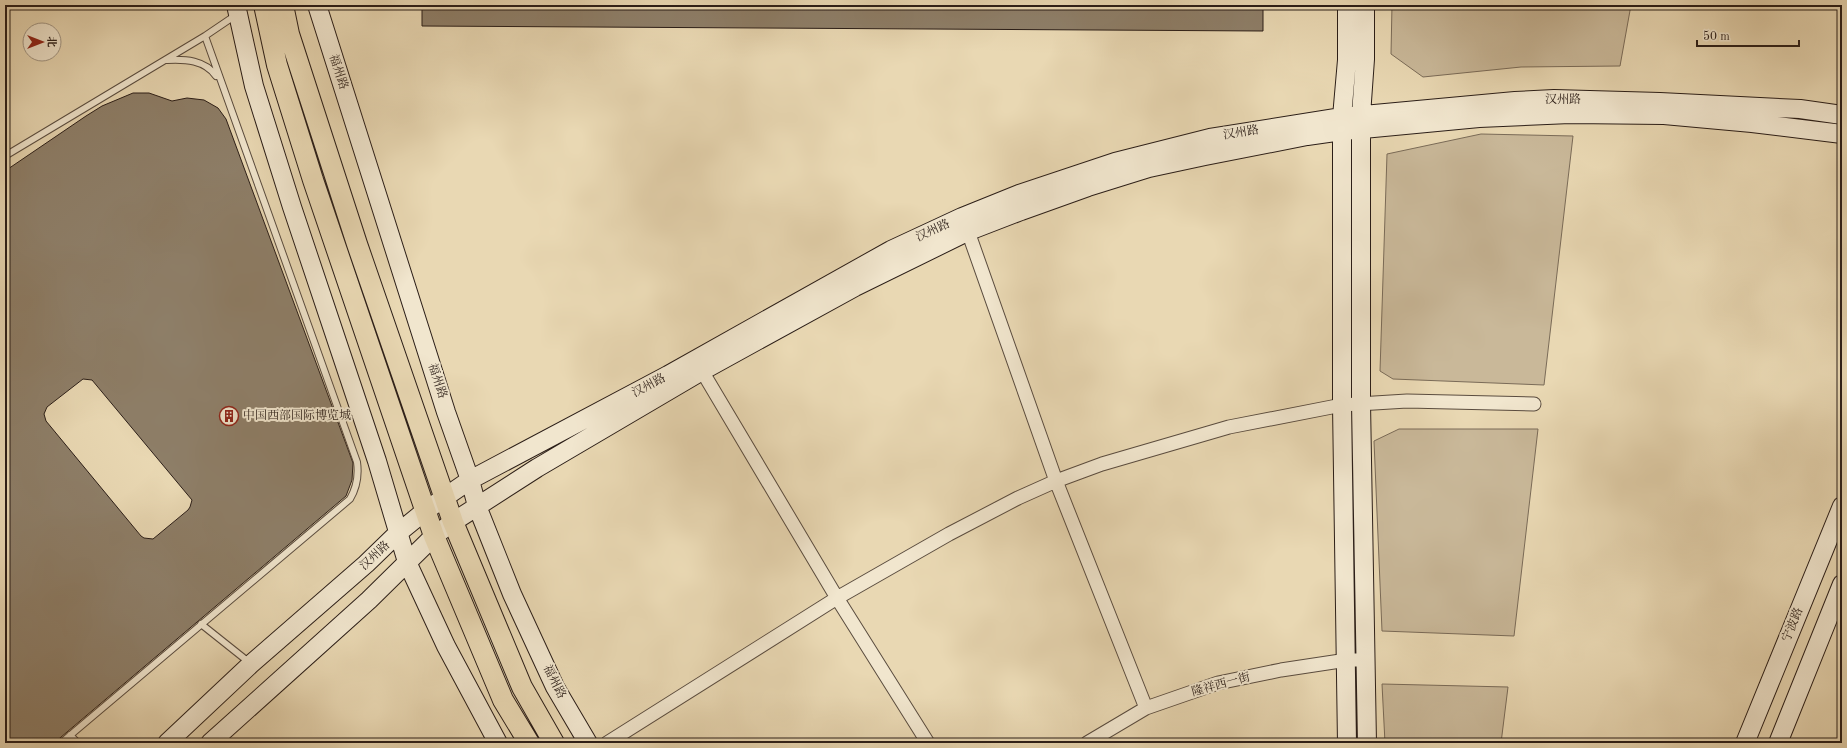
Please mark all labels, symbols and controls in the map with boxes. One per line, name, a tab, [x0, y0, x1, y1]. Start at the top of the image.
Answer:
north arrow	[22, 22, 62, 62]
scale bar	[1697, 22, 1799, 48]
text: 50 m	[1703, 30, 1730, 43]
text: 北	[45, 37, 57, 48]
street label: 福州路	[327, 52, 351, 91]
street label: 汉州路	[1545, 92, 1581, 106]
street label: 汉州路	[1222, 122, 1260, 142]
street label: 汉州路	[913, 216, 952, 244]
street label: 福州路	[426, 361, 450, 400]
street label: 汉州路	[629, 370, 668, 400]
building icon: 中国西部国际博览城	[218, 405, 240, 427]
place label: 中国西部国际博览城	[243, 408, 351, 422]
street label: 汉州路	[356, 538, 392, 573]
street label: 宁波路	[1779, 605, 1805, 644]
street label: 福州路	[540, 662, 569, 701]
street label: 隆祥西一街	[1190, 669, 1252, 699]

